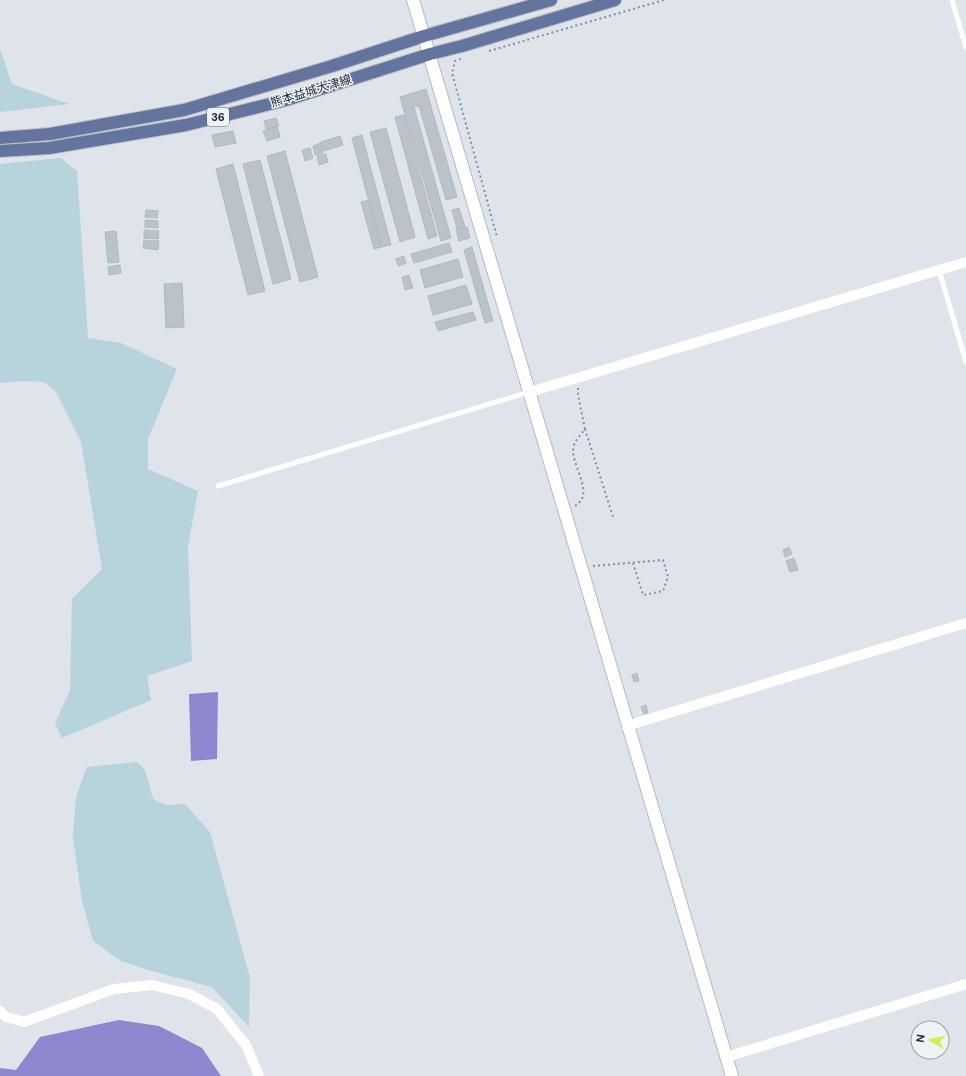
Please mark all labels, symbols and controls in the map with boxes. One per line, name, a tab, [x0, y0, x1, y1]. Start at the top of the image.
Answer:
street label: 熊本益城大津線	[268, 71, 354, 111]
road number: 36	[207, 108, 229, 126]
north arrow	[910, 1020, 950, 1060]
text: N	[913, 1033, 928, 1043]

